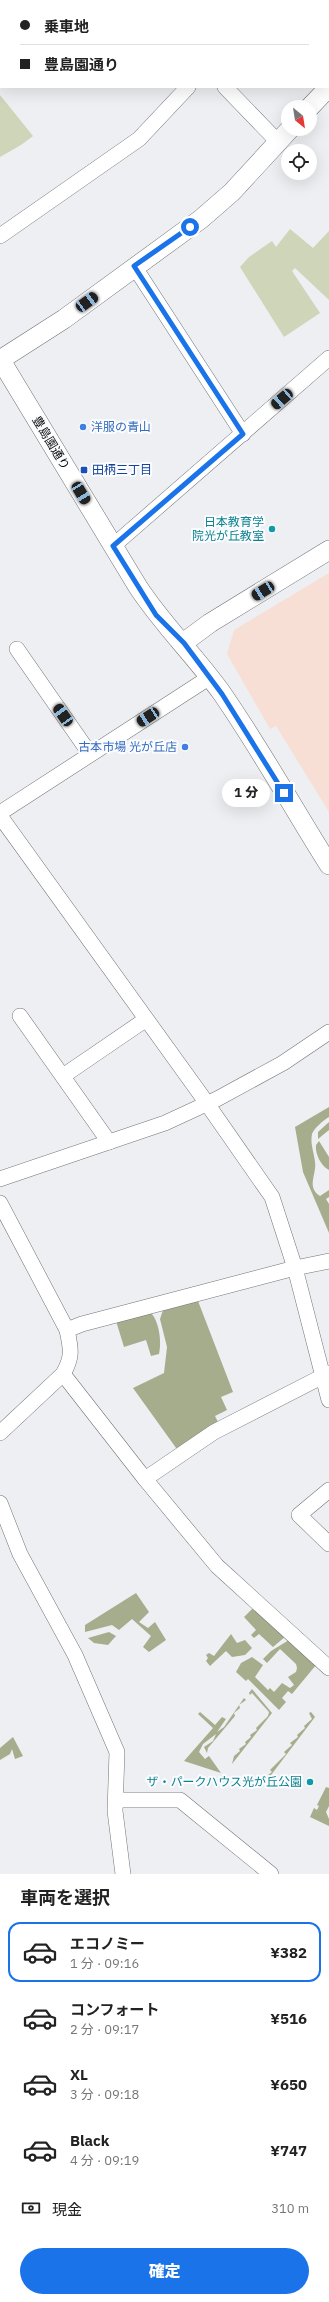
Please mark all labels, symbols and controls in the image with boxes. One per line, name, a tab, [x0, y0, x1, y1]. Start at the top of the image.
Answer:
text: 乗車地	[44, 17, 89, 36]
text: 豊島園通り	[44, 55, 119, 74]
north arrow	[281, 100, 317, 136]
map controls	[281, 100, 317, 180]
button: locate	[281, 144, 317, 180]
route start	[181, 218, 199, 236]
car	[74, 290, 100, 314]
car	[269, 387, 295, 411]
street label: 豊島園通り	[30, 413, 73, 472]
place label: 洋服の青山	[91, 419, 151, 434]
marker: 洋服の青山	[78, 422, 88, 432]
place label: 田柄三丁目	[92, 462, 152, 477]
marker: 田柄三丁目	[79, 465, 89, 475]
car	[70, 480, 92, 506]
place label: 日本教育学 院光が丘教室	[192, 514, 264, 543]
marker: 日本教育学 院光が丘教室	[267, 524, 277, 534]
car	[250, 580, 276, 602]
car	[51, 702, 75, 728]
car	[135, 705, 161, 729]
place label: 古本市場 光が丘店	[78, 739, 177, 754]
marker: 古本市場 光が丘店	[180, 742, 190, 752]
callout: 1 分	[222, 779, 270, 807]
text: 1 分	[234, 784, 258, 801]
route end	[275, 784, 293, 802]
place label: ザ・パークハウス光が丘公園	[147, 1774, 302, 1789]
marker: ザ・パークハウス光が丘公園	[305, 1777, 315, 1787]
text: 車両を選択	[20, 1886, 110, 1909]
icon: car	[22, 1934, 58, 1970]
text: エコノミー	[70, 1934, 145, 1953]
text: ¥382	[270, 1943, 307, 1962]
text: 1 分 · 09:16	[70, 1955, 139, 1972]
icon: car	[22, 2000, 58, 2036]
text: コンフォート	[70, 2000, 160, 2019]
text: ¥516	[270, 2009, 307, 2028]
text: 2 分 · 09:17	[70, 2021, 139, 2038]
text: XL	[70, 2065, 88, 2084]
icon: car	[22, 2066, 58, 2102]
text: ¥650	[270, 2075, 307, 2094]
text: 3 分 · 09:18	[70, 2086, 139, 2103]
text: Black	[70, 2131, 110, 2150]
icon: car	[22, 2132, 58, 2168]
text: ¥747	[270, 2141, 307, 2160]
text: 4 分 · 09:19	[70, 2152, 139, 2169]
icon: cash	[20, 2197, 42, 2219]
text: 現金	[52, 2200, 82, 2219]
text: 310 m	[271, 2200, 309, 2217]
button: 確定	[20, 2248, 309, 2294]

